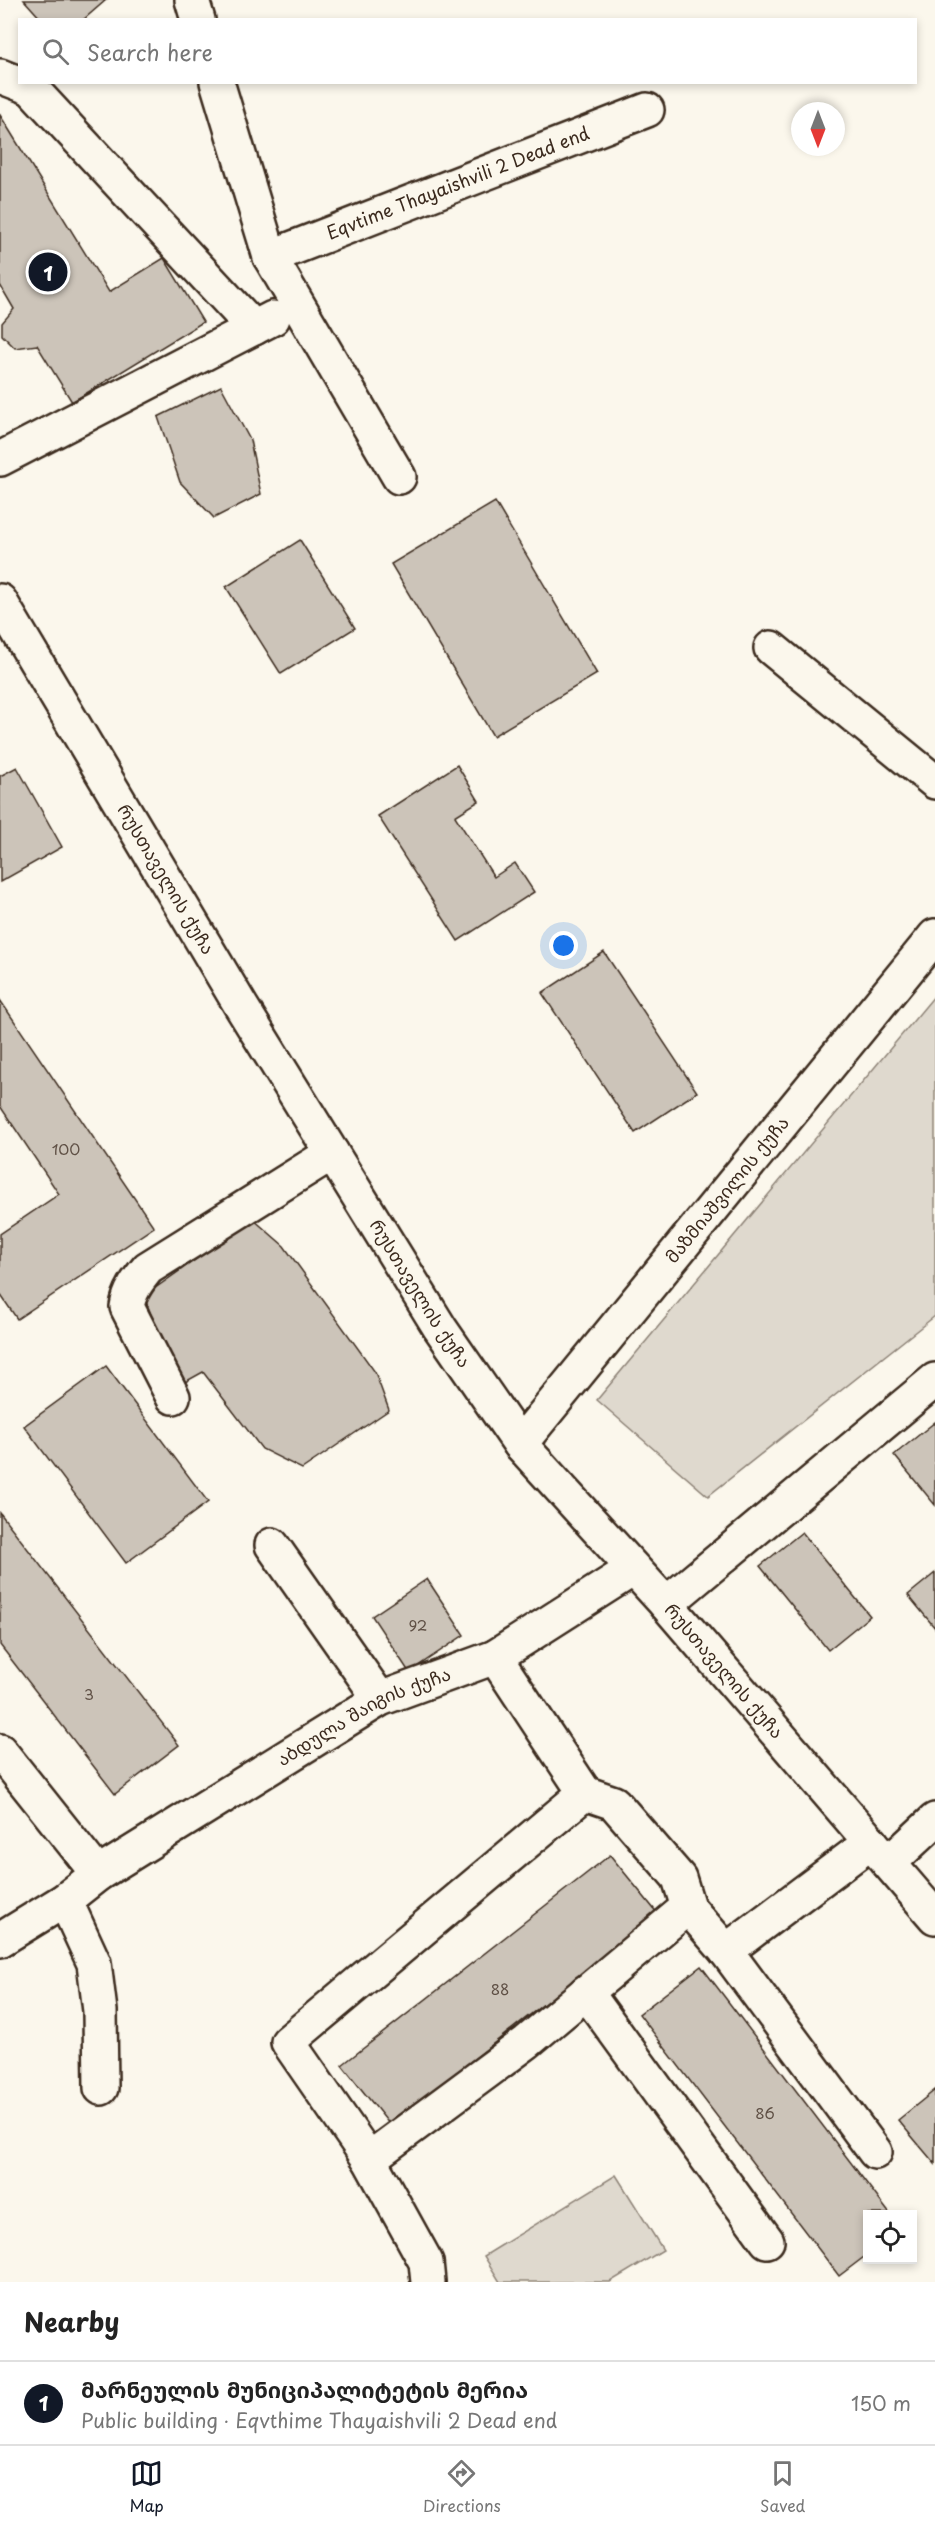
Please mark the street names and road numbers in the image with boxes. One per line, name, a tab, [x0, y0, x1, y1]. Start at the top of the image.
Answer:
street label: Eqvtime Thayaishvili 2 Dead end	[322, 119, 593, 246]
street label: რუსთაველის ქუჩა	[112, 798, 222, 959]
street label: მაზმიაშვილის ქუჩა	[658, 1110, 795, 1268]
street label: რუსთაველის ქუჩა	[364, 1213, 478, 1372]
street label: რუსთაველის ქუჩა	[659, 1597, 791, 1744]
street label: აბდულა შაიგის ქუჩა	[271, 1659, 454, 1772]

